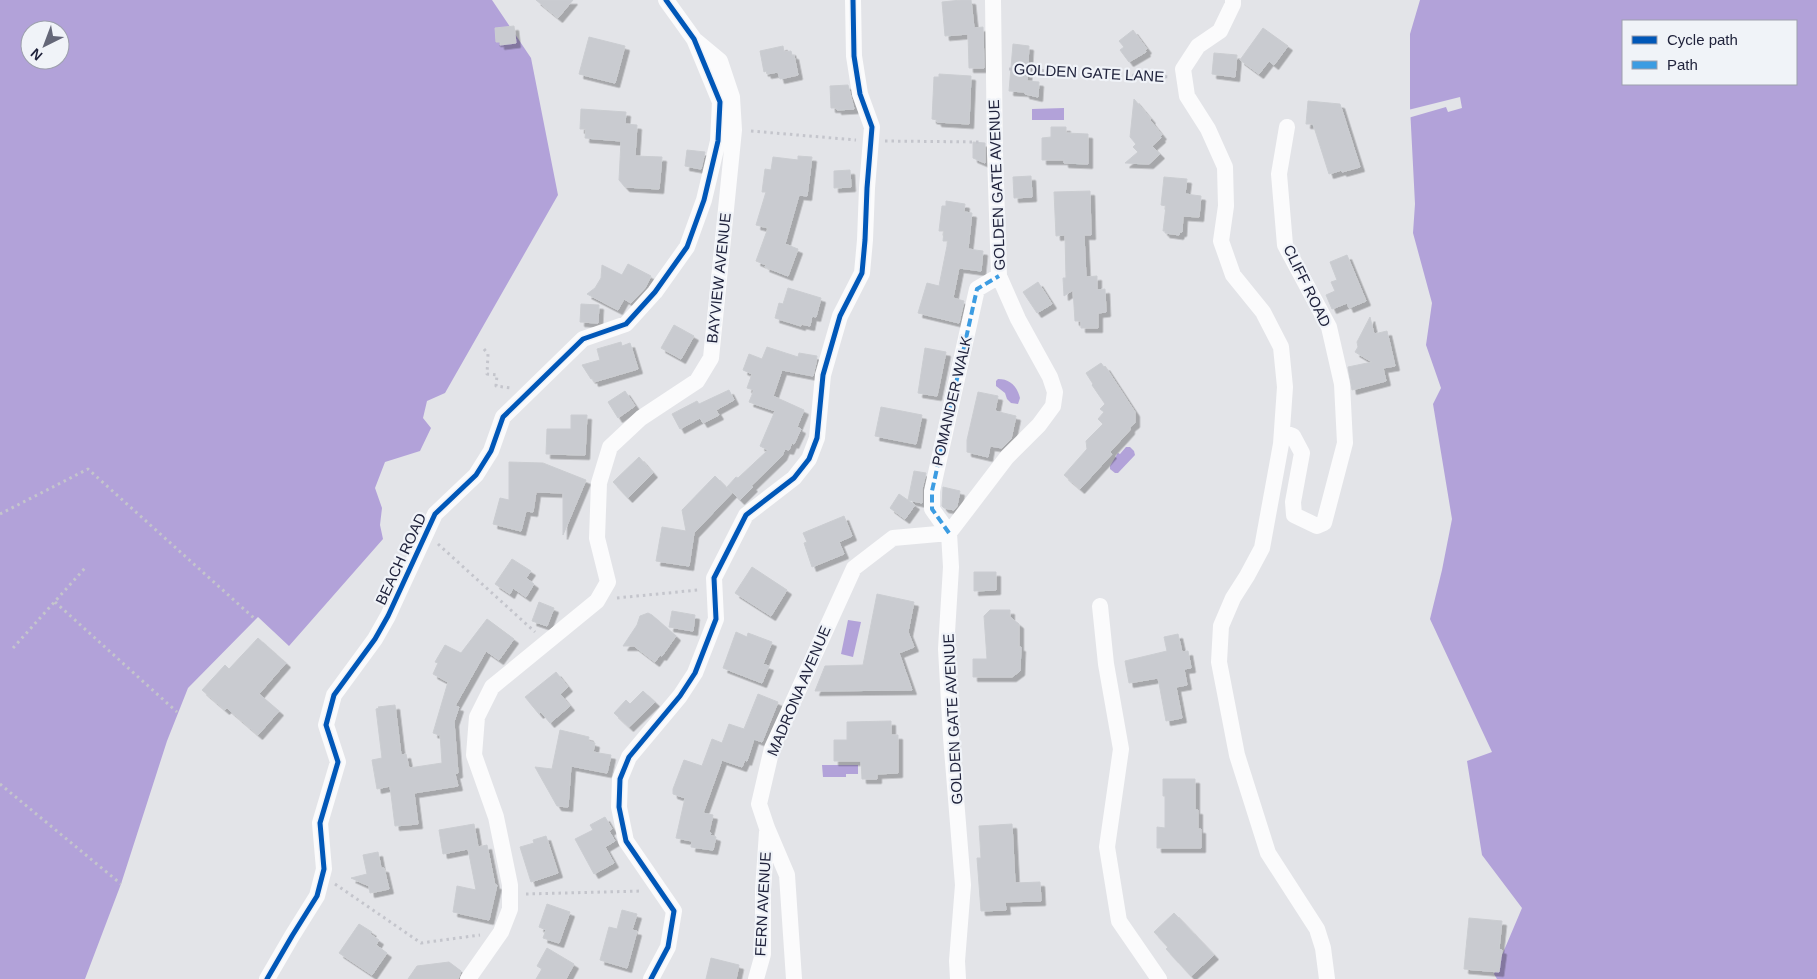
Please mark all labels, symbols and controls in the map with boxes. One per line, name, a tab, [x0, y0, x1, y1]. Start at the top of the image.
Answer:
north arrow	[20, 20, 70, 70]
legend	[1622, 20, 1797, 85]
text: Cycle path	[1667, 31, 1738, 48]
text: N	[27, 45, 45, 64]
text: Path	[1667, 56, 1698, 73]
street label: GOLDEN GATE LANE	[1013, 60, 1165, 85]
street label: GOLDEN GATE AVENUE	[985, 99, 1008, 271]
street label: BAYVIEW AVENUE	[703, 212, 734, 344]
street label: CLIFF ROAD	[1280, 242, 1335, 330]
street label: POMANDER WALK	[928, 334, 975, 467]
street label: BEACH ROAD	[372, 510, 429, 607]
street label: MADRONA AVENUE	[763, 623, 834, 758]
street label: GOLDEN GATE AVENUE	[940, 633, 965, 805]
street label: FERN AVENUE	[751, 851, 774, 957]

